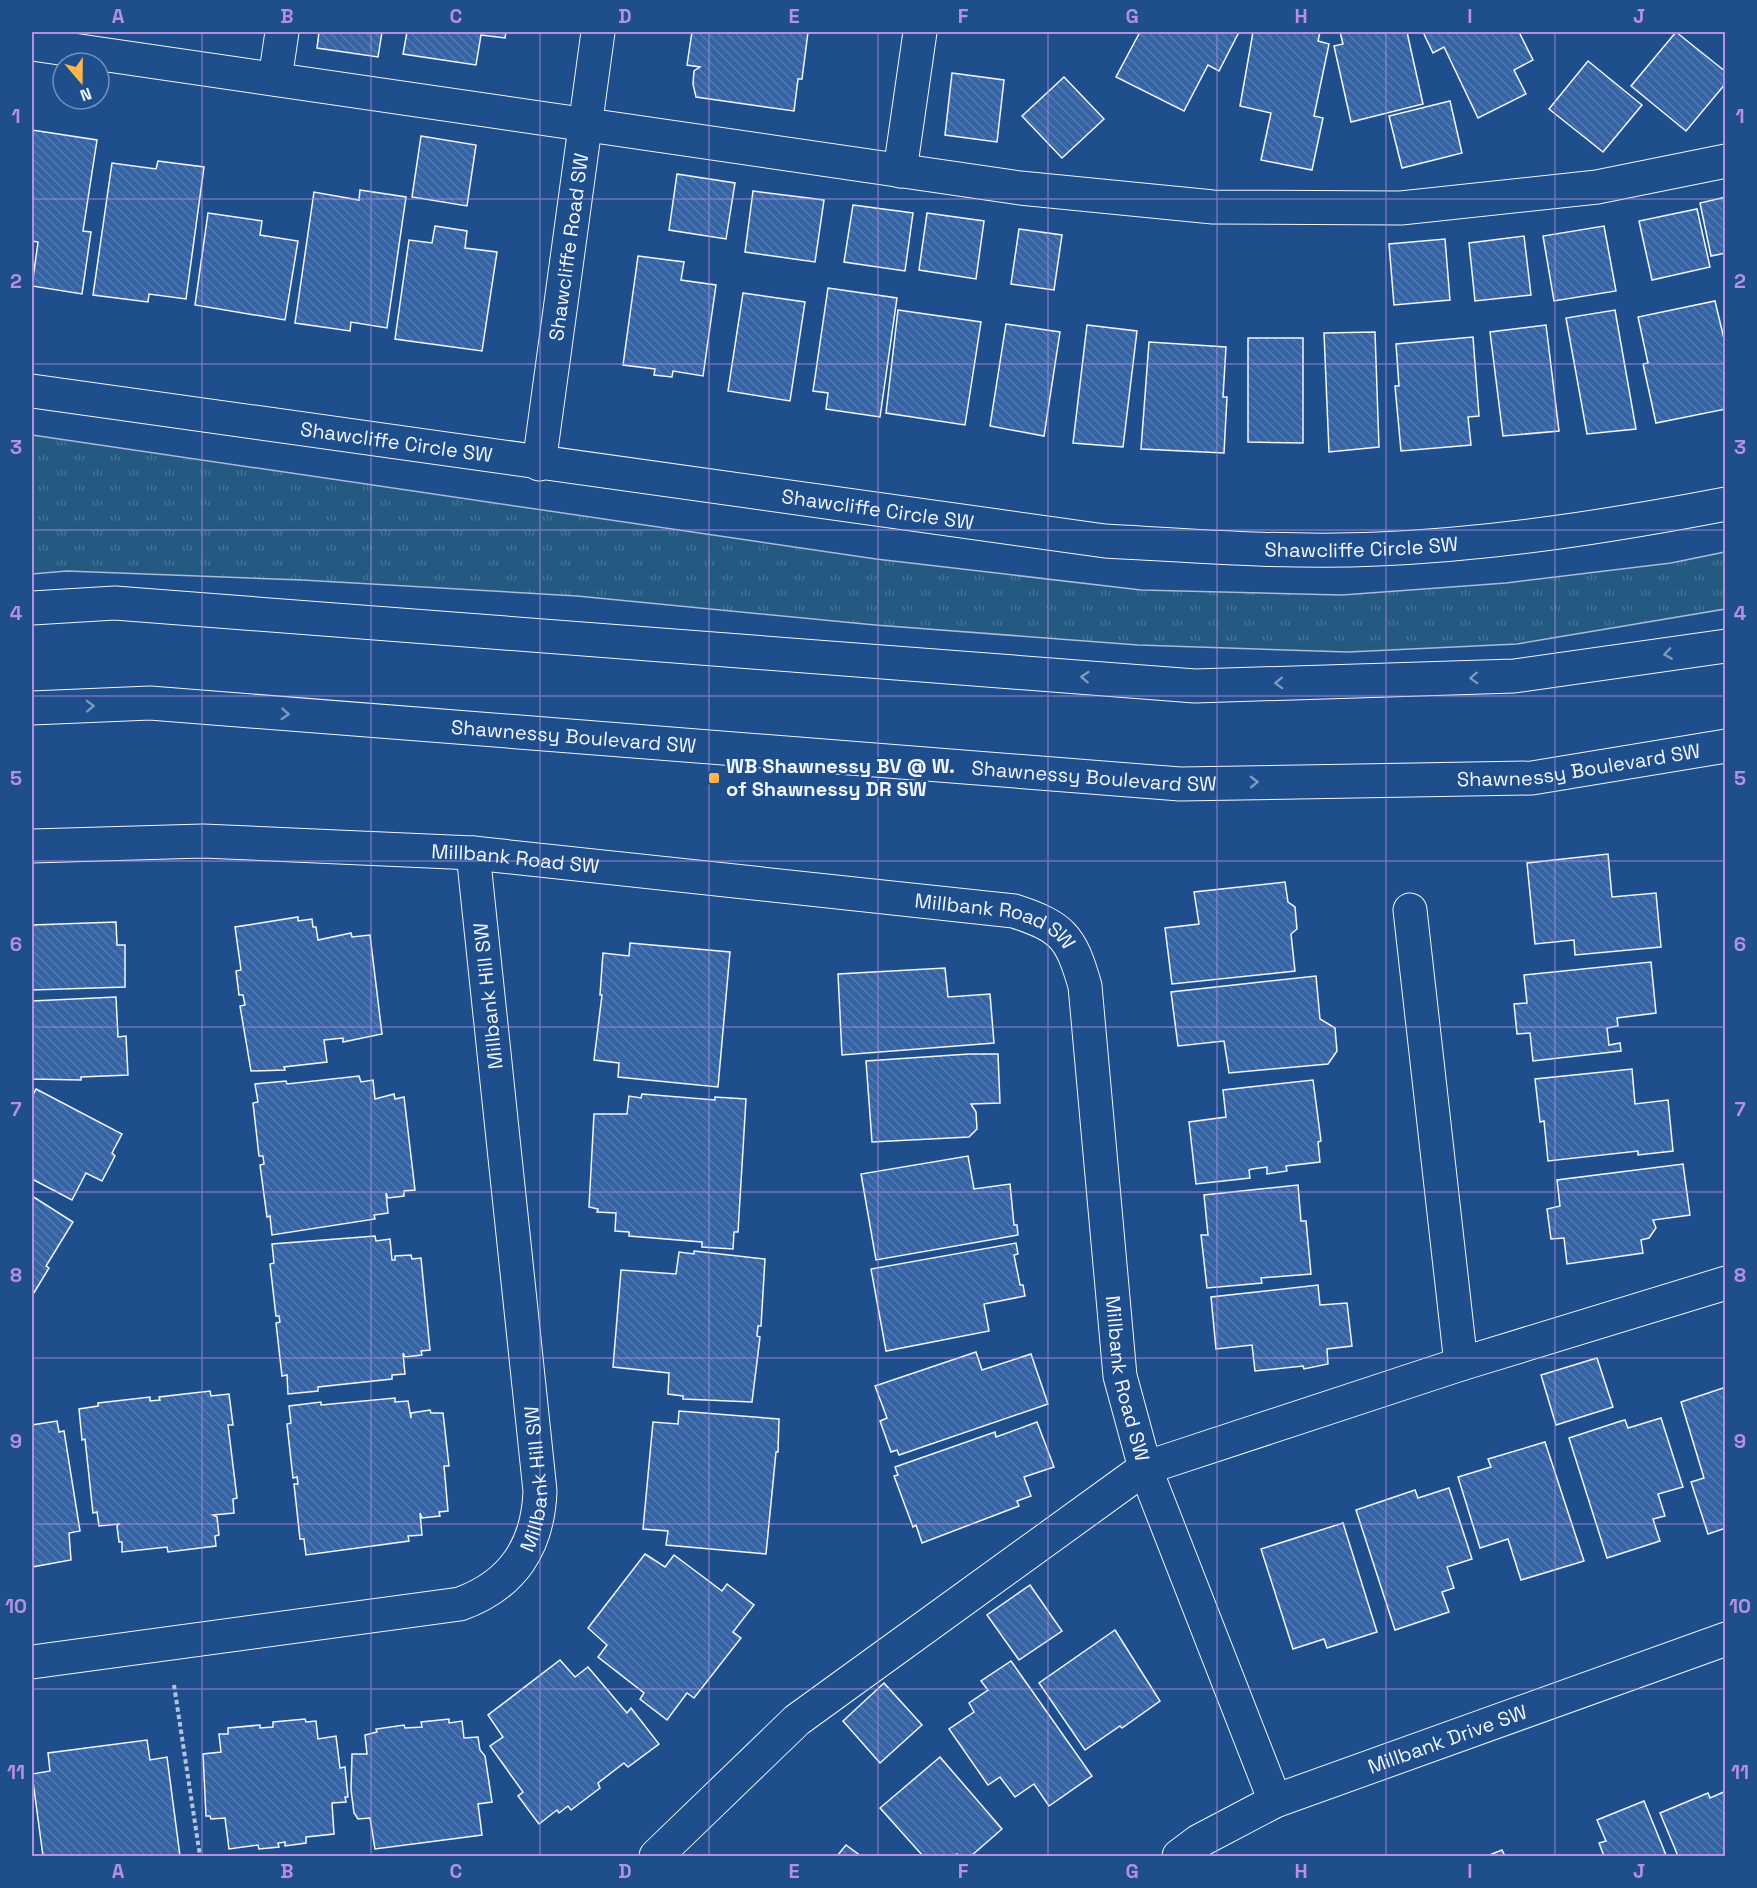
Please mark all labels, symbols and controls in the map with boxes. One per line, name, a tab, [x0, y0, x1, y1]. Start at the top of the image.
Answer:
text: A	[112, 3, 125, 29]
text: B	[280, 3, 294, 29]
text: C	[450, 3, 463, 29]
text: D	[618, 3, 632, 29]
text: E	[788, 3, 800, 29]
text: F	[958, 3, 969, 29]
text: G	[1125, 3, 1139, 29]
text: H	[1294, 3, 1308, 29]
text: I	[1467, 3, 1473, 29]
text: J	[1633, 3, 1645, 29]
north arrow	[51, 51, 111, 111]
text: N	[77, 83, 95, 106]
text: 1	[11, 103, 21, 129]
text: 1	[1735, 103, 1745, 129]
street label: Shawcliffe Road SW	[543, 151, 594, 343]
text: 2	[10, 268, 22, 294]
text: 2	[1734, 268, 1746, 294]
street label: Shawcliffe Circle SW	[299, 416, 494, 468]
text: 3	[10, 434, 22, 460]
text: 3	[1734, 434, 1746, 460]
street label: Shawcliffe Circle SW	[780, 483, 976, 536]
street label: Shawcliffe Circle SW	[1264, 531, 1459, 563]
text: 4	[10, 600, 23, 626]
text: 4	[1734, 600, 1747, 626]
one-way arrow	[1663, 648, 1672, 660]
one-way arrow	[1080, 671, 1089, 684]
one-way arrow	[1470, 671, 1479, 684]
one-way arrow	[1275, 677, 1284, 690]
one-way arrow	[85, 699, 94, 712]
one-way arrow	[280, 707, 289, 720]
street label: Shawnessy Boulevard SW	[450, 714, 697, 759]
street label: Shawnessy Boulevard SW	[1457, 737, 1702, 792]
place label: WB Shawnessy BV @ W. of Shawnessy DR SW	[726, 753, 955, 802]
street label: Shawnessy Boulevard SW	[971, 755, 1217, 797]
text: 5	[10, 765, 22, 791]
text: 5	[1734, 765, 1746, 791]
marker: WB Shawnessy BV @ W. of Shawnessy DR SW	[707, 771, 721, 785]
one-way arrow	[1249, 776, 1258, 789]
street label: Millbank Road SW	[431, 838, 601, 879]
street label: Millbank Road SW	[913, 887, 1081, 955]
street label: Millbank Hill SW	[467, 921, 509, 1071]
text: 6	[10, 931, 22, 957]
text: 6	[1734, 931, 1746, 957]
text: 7	[10, 1096, 22, 1122]
text: 7	[1734, 1096, 1746, 1122]
text: 8	[10, 1262, 22, 1288]
text: 8	[1734, 1262, 1746, 1288]
street label: Millbank Road SW	[1100, 1294, 1156, 1464]
street label: Millbank Hill SW	[514, 1405, 553, 1556]
text: 9	[10, 1428, 22, 1454]
text: 9	[1734, 1428, 1746, 1454]
text: 10	[5, 1593, 27, 1619]
text: 10	[1729, 1593, 1751, 1619]
street label: Millbank Drive SW	[1364, 1699, 1531, 1780]
text: 11	[7, 1759, 25, 1785]
text: 11	[1731, 1759, 1749, 1785]
text: A	[112, 1858, 125, 1884]
text: B	[280, 1858, 294, 1884]
text: C	[450, 1858, 463, 1884]
text: D	[618, 1858, 632, 1884]
text: E	[788, 1858, 800, 1884]
text: F	[958, 1858, 969, 1884]
text: G	[1125, 1858, 1139, 1884]
text: H	[1294, 1858, 1308, 1884]
text: I	[1467, 1858, 1473, 1884]
text: J	[1633, 1858, 1645, 1884]

